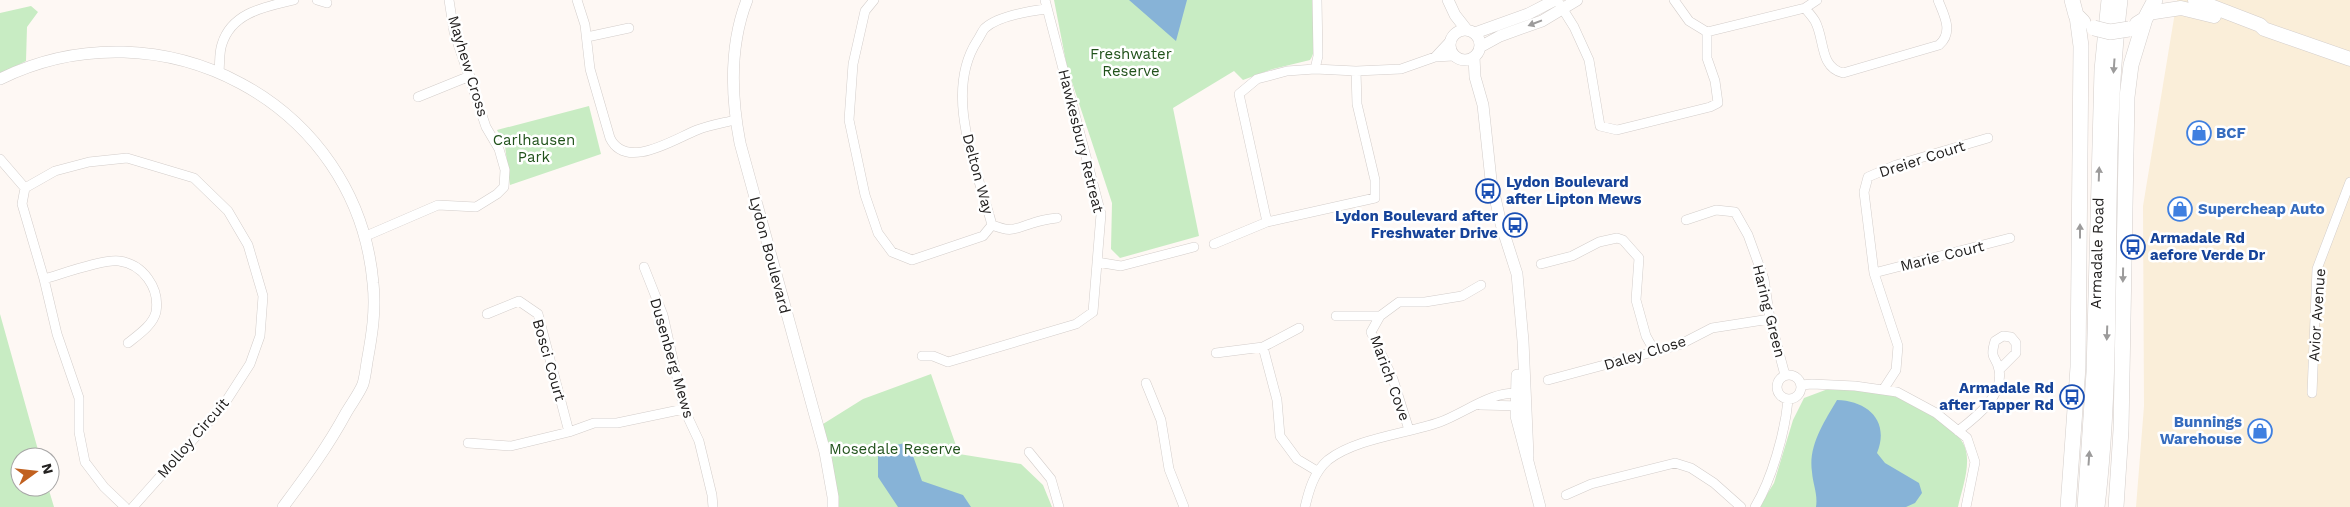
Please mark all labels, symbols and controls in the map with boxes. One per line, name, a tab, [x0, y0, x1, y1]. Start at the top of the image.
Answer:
street label: Mayhew Cross	[444, 13, 492, 119]
one-way arrow	[1528, 20, 1542, 28]
park label: Freshwater Reserve	[1090, 45, 1172, 80]
one-way arrow	[2109, 58, 2117, 74]
street label: Hawkesbury Retreat	[1054, 67, 1108, 215]
shop icon: BCF	[2186, 120, 2212, 146]
place label: BCF	[2216, 124, 2246, 142]
park label: Carlhausen Park	[493, 131, 575, 166]
street label: Delton Way	[959, 132, 997, 217]
street label: Dreier Court	[1877, 136, 1968, 181]
one-way arrow	[2095, 165, 2103, 181]
place label: Lydon Boulevard after Lipton Mews	[1506, 173, 1641, 208]
bus stop icon: Lydon Boulevard after Lipton Mews	[1475, 178, 1501, 204]
street label: Lydon Boulevard	[746, 194, 794, 316]
shop icon: Supercheap Auto	[2167, 196, 2193, 222]
street label: Armadale Road	[2087, 197, 2108, 309]
place label: Supercheap Auto	[2198, 200, 2325, 218]
place label: Lydon Boulevard after Freshwater Drive	[1335, 207, 1499, 242]
bus stop icon: Lydon Boulevard after Freshwater Drive	[1502, 212, 1528, 238]
one-way arrow	[2076, 223, 2084, 239]
place label: Armadale Rd aefore Verde Dr	[2150, 229, 2266, 264]
bus stop icon: Armadale Rd aefore Verde Dr	[2120, 234, 2146, 260]
street label: Marie Court	[1898, 237, 1986, 275]
street label: Haring Green	[1749, 263, 1789, 359]
one-way arrow	[2119, 268, 2127, 284]
street label: Avior Avenue	[2305, 268, 2329, 362]
street label: Dusenberg Mews	[646, 296, 698, 420]
street label: Bosci Court	[529, 317, 570, 404]
one-way arrow	[2102, 326, 2110, 342]
street label: Daley Close	[1602, 332, 1688, 374]
street label: Marich Cove	[1366, 333, 1414, 423]
place label: Armadale Rd after Tapper Rd	[1939, 379, 2054, 414]
bus stop icon: Armadale Rd after Tapper Rd	[2059, 384, 2085, 410]
street label: Molloy Circuit	[153, 394, 233, 482]
place label: Bunnings Warehouse	[2160, 413, 2242, 448]
shop icon: Bunnings Warehouse	[2247, 418, 2273, 444]
park label: Mosedale Reserve	[829, 440, 961, 458]
north arrow	[10, 447, 60, 497]
one-way arrow	[2086, 450, 2094, 466]
text: N	[38, 462, 57, 476]

